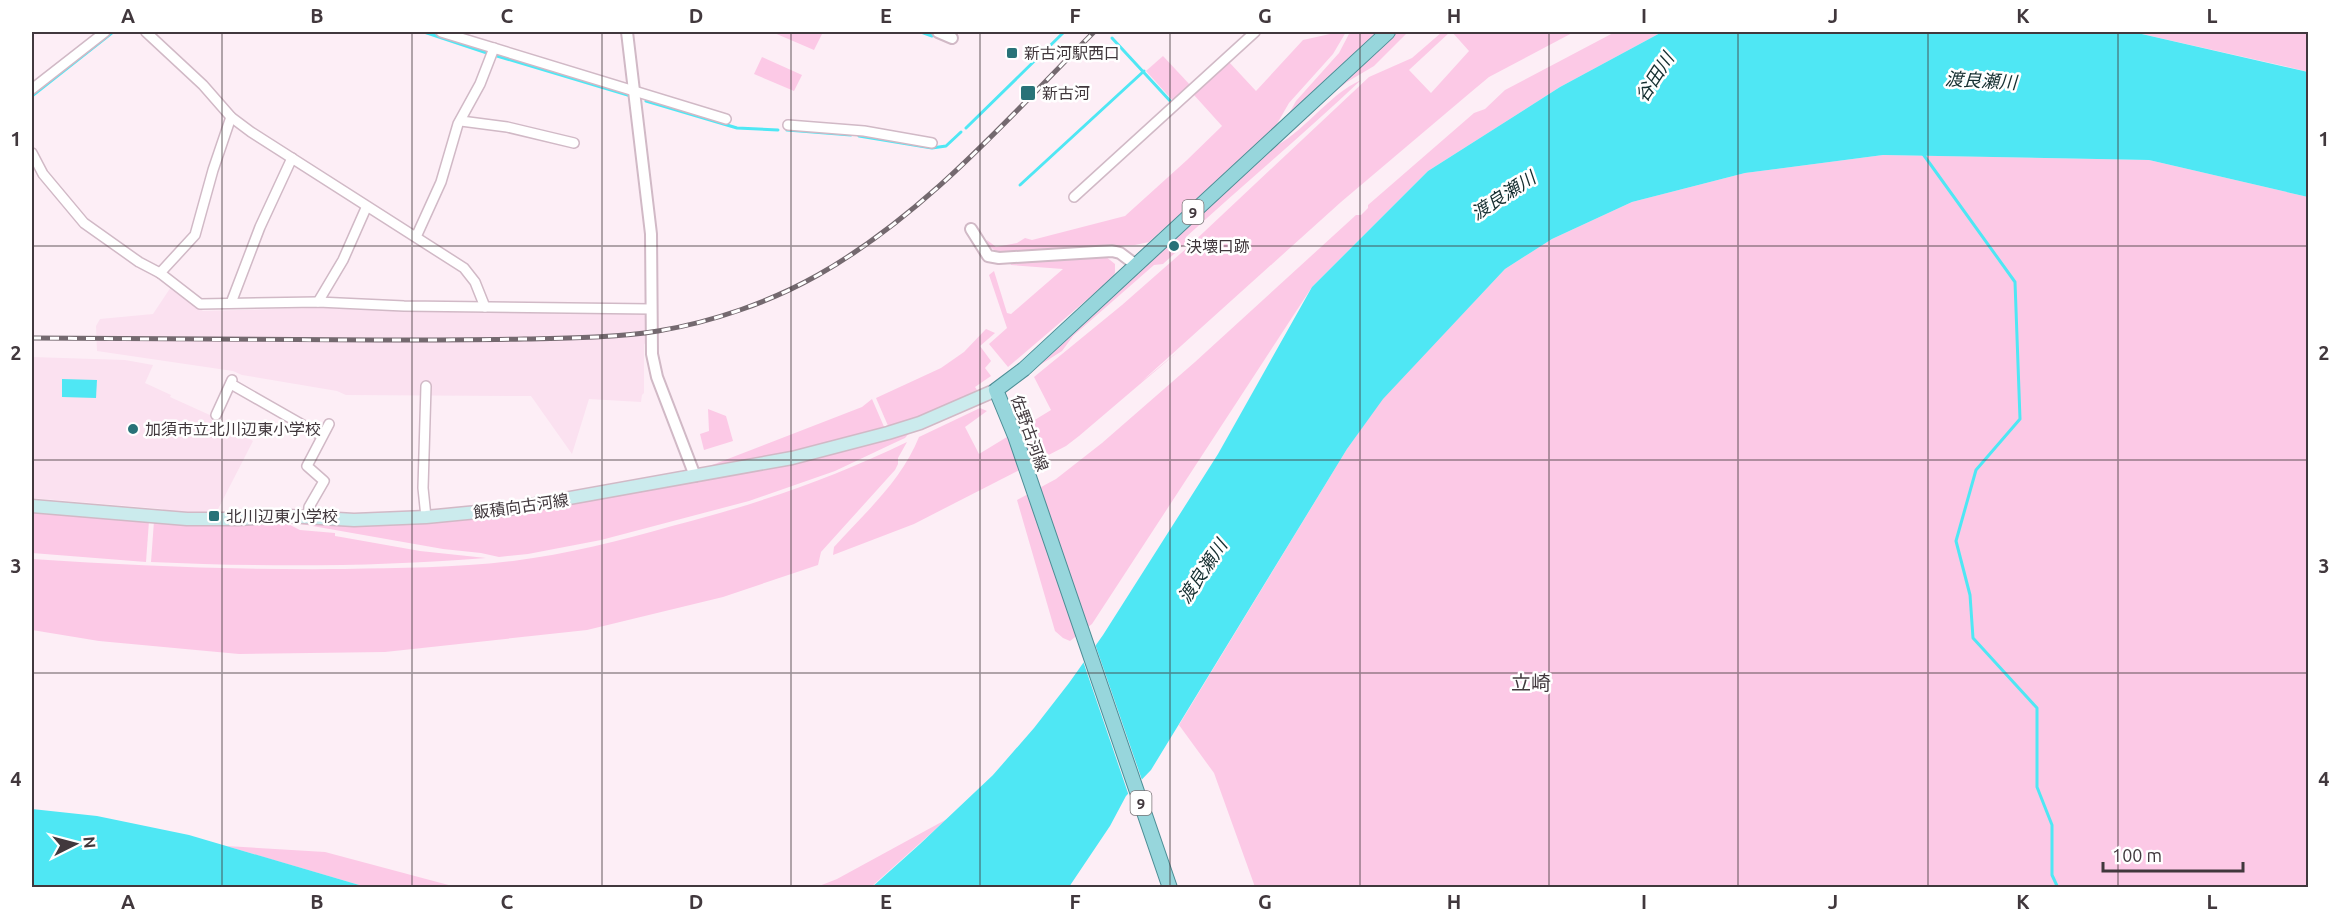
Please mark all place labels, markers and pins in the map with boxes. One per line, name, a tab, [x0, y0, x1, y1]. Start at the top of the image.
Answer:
place label: 新古河駅西口	[1024, 44, 1120, 62]
marker: 新古河駅西口	[1005, 46, 1019, 60]
marker: 新古河	[1019, 84, 1037, 102]
place label: 新古河	[1042, 84, 1090, 102]
place label: 決壊口跡	[1186, 237, 1250, 255]
marker: 決壊口跡	[1167, 239, 1181, 253]
place label: 加須市立北川辺東小学校	[145, 420, 321, 438]
marker: 加須市立北川辺東小学校	[126, 422, 140, 436]
place label: 北川辺東小学校	[226, 507, 338, 525]
marker: 北川辺東小学校	[207, 509, 221, 523]

